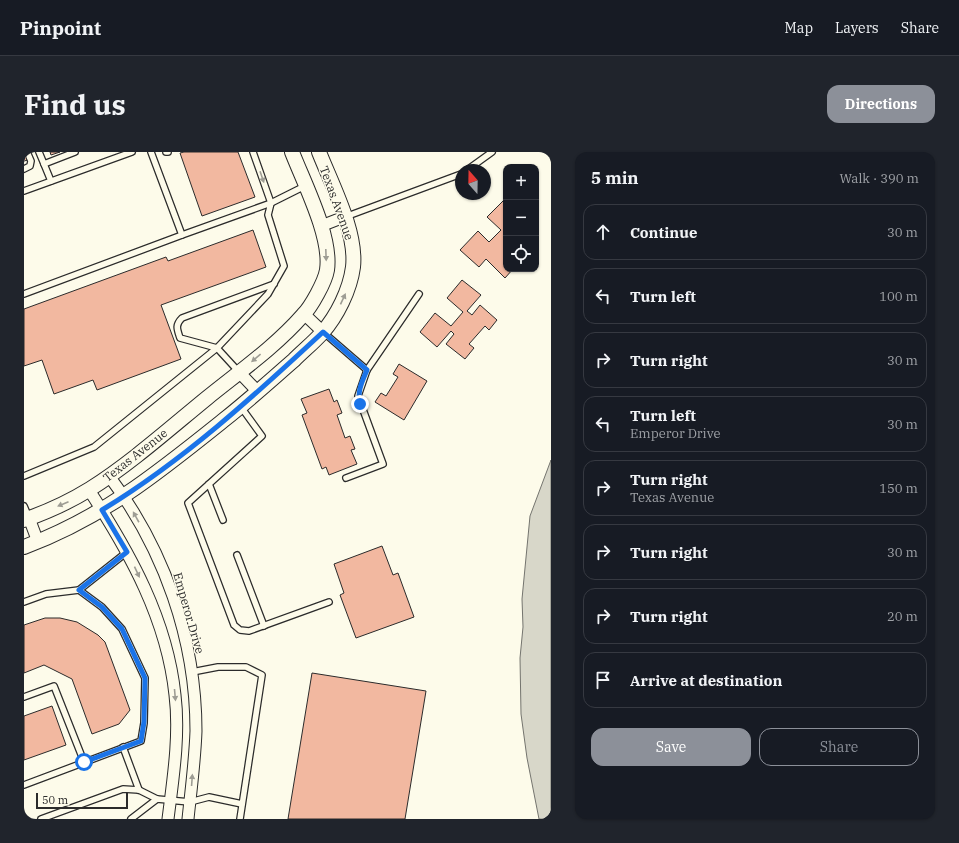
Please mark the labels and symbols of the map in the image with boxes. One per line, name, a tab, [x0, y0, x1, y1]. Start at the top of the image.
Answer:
street label: Texas Avenue	[317, 164, 357, 242]
north arrow	[455, 164, 491, 200]
one-way arrow	[259, 172, 265, 184]
one-way arrow	[323, 249, 330, 261]
one-way arrow	[340, 293, 346, 305]
one-way arrow	[251, 353, 261, 362]
route end	[351, 395, 369, 413]
street label: Texas Avenue	[100, 425, 170, 485]
one-way arrow	[57, 501, 69, 507]
one-way arrow	[132, 511, 139, 523]
one-way arrow	[135, 566, 141, 578]
street label: Emperor Drive	[170, 571, 208, 655]
one-way arrow	[171, 689, 178, 701]
route start	[75, 753, 93, 771]
one-way arrow	[189, 774, 196, 786]
scale bar	[36, 791, 128, 810]

